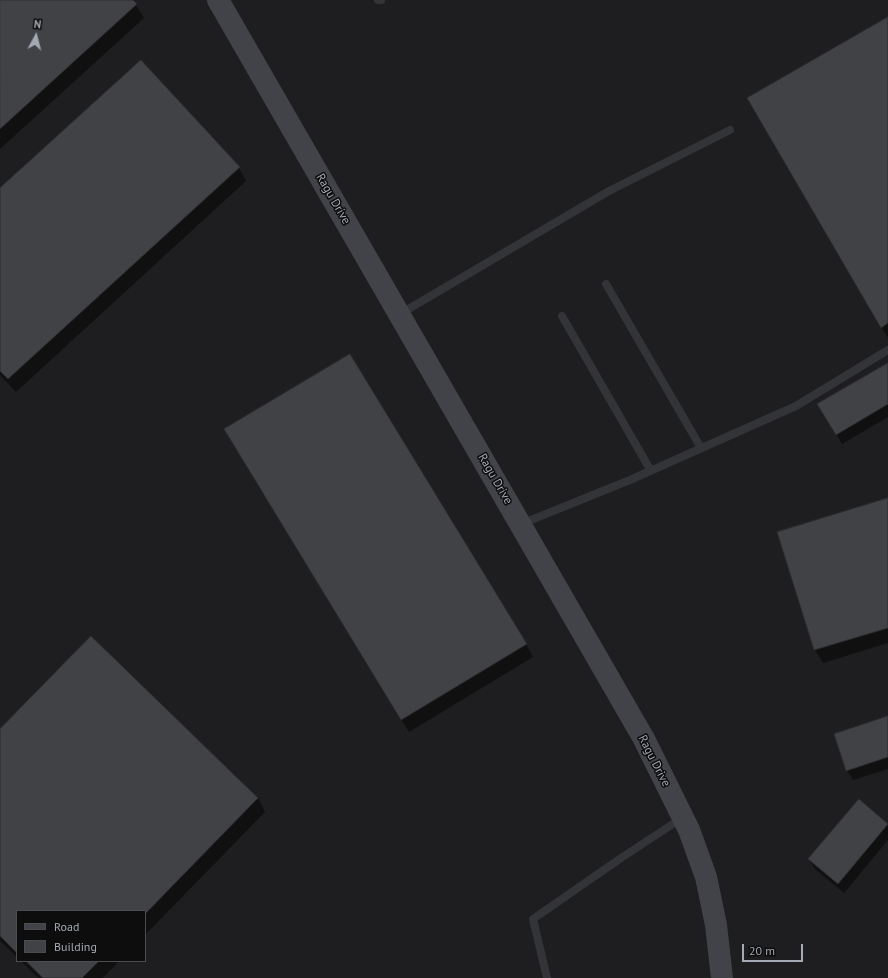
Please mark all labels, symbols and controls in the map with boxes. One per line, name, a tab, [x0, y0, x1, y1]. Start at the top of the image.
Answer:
north arrow	[16, 16, 56, 56]
text: N	[33, 17, 42, 31]
street label: Ragu Drive	[313, 171, 353, 227]
street label: Ragu Drive	[475, 451, 515, 507]
street label: Ragu Drive	[635, 733, 673, 789]
legend	[16, 910, 146, 962]
text: Road	[54, 919, 79, 934]
scale bar	[744, 936, 805, 962]
text: Building	[54, 939, 97, 954]
text: 20 m	[749, 943, 775, 958]

